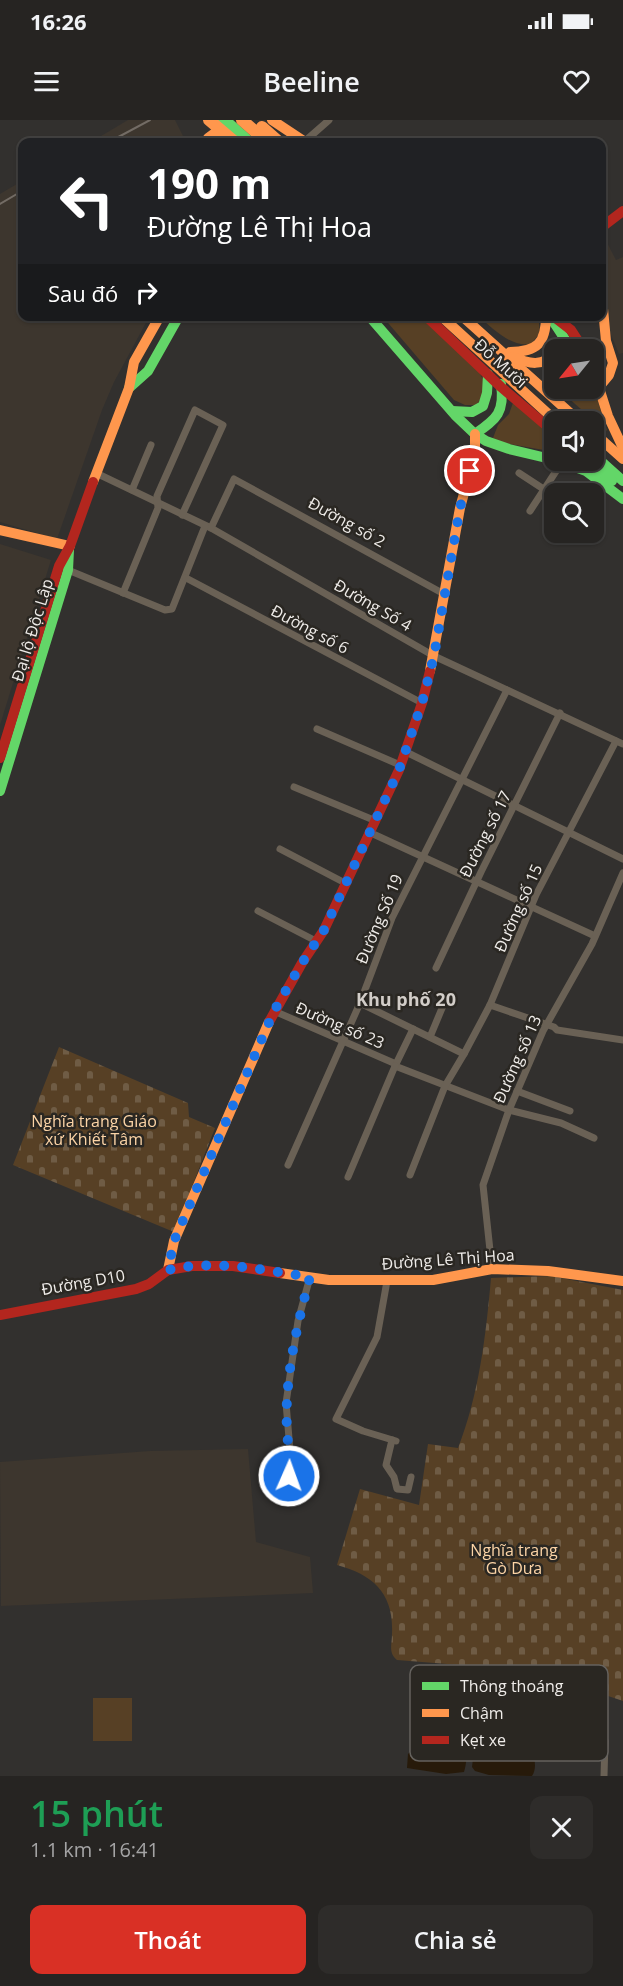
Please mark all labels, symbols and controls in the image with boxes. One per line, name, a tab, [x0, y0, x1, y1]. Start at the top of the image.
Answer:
text: 16:26	[30, 6, 87, 36]
text: Beeline	[263, 63, 360, 100]
icon: menu	[30, 65, 63, 98]
icon: heart	[560, 65, 593, 98]
text: 190 m	[147, 154, 271, 211]
icon: left	[48, 162, 126, 240]
text: Đường Lê Thị Hoa	[147, 208, 372, 245]
icon: right	[130, 276, 163, 309]
text: Sau đó	[48, 278, 118, 308]
street label: Đỗ Mười	[470, 333, 532, 393]
north arrow	[544, 339, 604, 399]
map controls	[544, 339, 604, 543]
button: sound	[544, 411, 604, 471]
pin	[444, 445, 495, 496]
icon: arrive	[453, 454, 486, 487]
button: search	[544, 483, 604, 543]
street label: Đường số 2	[304, 492, 390, 552]
street label: Đường Số 4	[330, 574, 416, 636]
street label: Đại lộ Độc Lập	[6, 576, 58, 684]
street label: Đường số 6	[267, 599, 353, 659]
street label: Đường số 17	[454, 787, 516, 881]
street label: Đường số 15	[489, 860, 547, 956]
street label: Đường Số 19	[350, 871, 408, 967]
district label: Khu phố 20	[356, 987, 456, 1011]
street label: Đường số 23	[292, 996, 388, 1054]
street label: Đường số 13	[488, 1011, 546, 1107]
park label: Nghĩa trang Giáo xứ Khiết Tâm	[31, 1110, 157, 1150]
street label: Đường Lê Thị Hoa	[381, 1243, 515, 1275]
street label: Đường D10	[39, 1264, 127, 1300]
position arrow	[257, 1444, 321, 1508]
park label: Nghĩa trang Gò Dưa	[470, 1539, 558, 1579]
legend	[410, 1665, 608, 1761]
text: Thông thoáng	[460, 1675, 564, 1697]
text: Chậm	[460, 1702, 504, 1724]
text: Kẹt xe	[460, 1729, 506, 1751]
text: 15 phút	[30, 1789, 163, 1838]
button: close	[530, 1796, 593, 1859]
text: 1.1 km · 16:41	[30, 1836, 159, 1863]
button: Thoát	[30, 1905, 306, 1974]
button: Chia sẻ	[318, 1905, 593, 1974]

